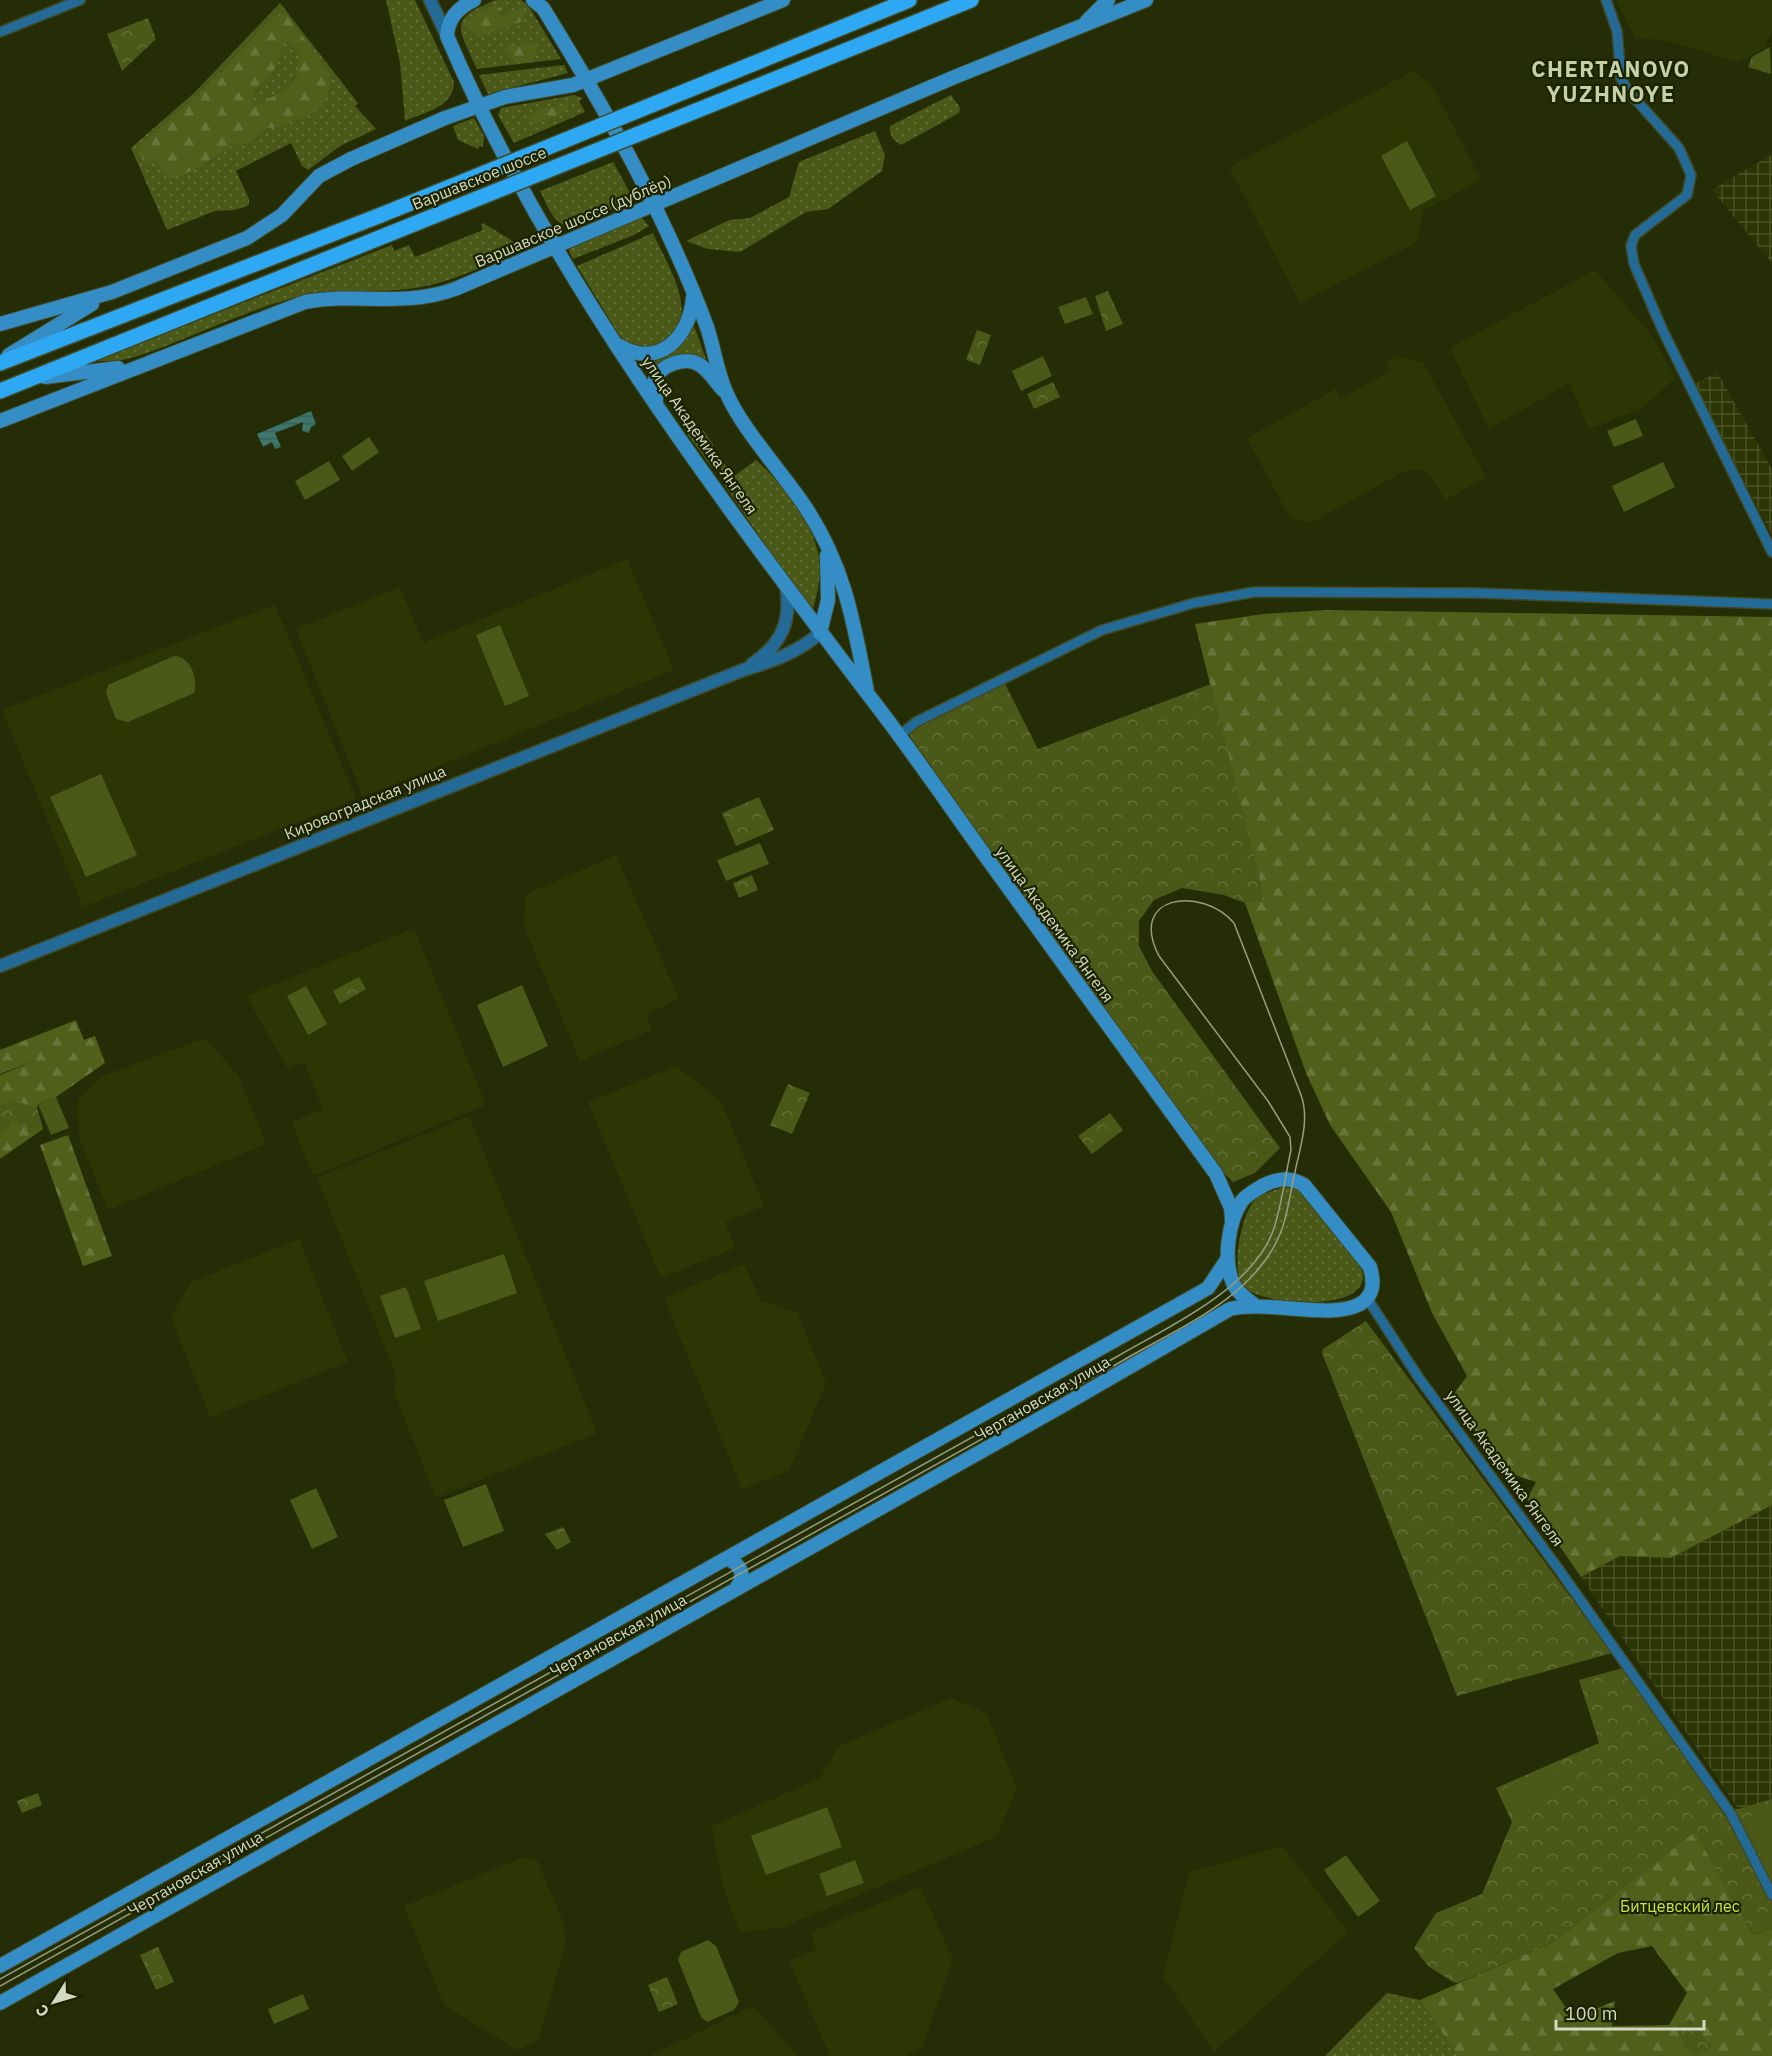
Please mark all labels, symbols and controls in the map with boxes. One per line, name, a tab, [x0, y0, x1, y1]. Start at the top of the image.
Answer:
district label: CHERTANOVO YUZHNOYE	[1531, 54, 1691, 108]
street label: Варшавское шоссе	[409, 142, 549, 214]
street label: Варшавское шоссе (дублёр)	[472, 170, 674, 272]
street label: улица Академика Янгеля	[638, 352, 762, 518]
street label: Кировоградская улица	[281, 760, 449, 844]
street label: улица Академика Янгеля	[992, 842, 1118, 1006]
street label: Чертановская улица	[971, 1351, 1114, 1445]
street label: улица Академика Янгеля	[1442, 1386, 1568, 1550]
street label: Чертановская улица	[546, 1589, 690, 1681]
street label: Чертановская улица	[124, 1826, 267, 1920]
park label: Битцевский лес	[1620, 1896, 1740, 1916]
north arrow	[24, 1972, 84, 2032]
scale bar	[1556, 1993, 1704, 2031]
text: С	[31, 2001, 53, 2021]
text: 100 m	[1565, 2002, 1617, 2025]

